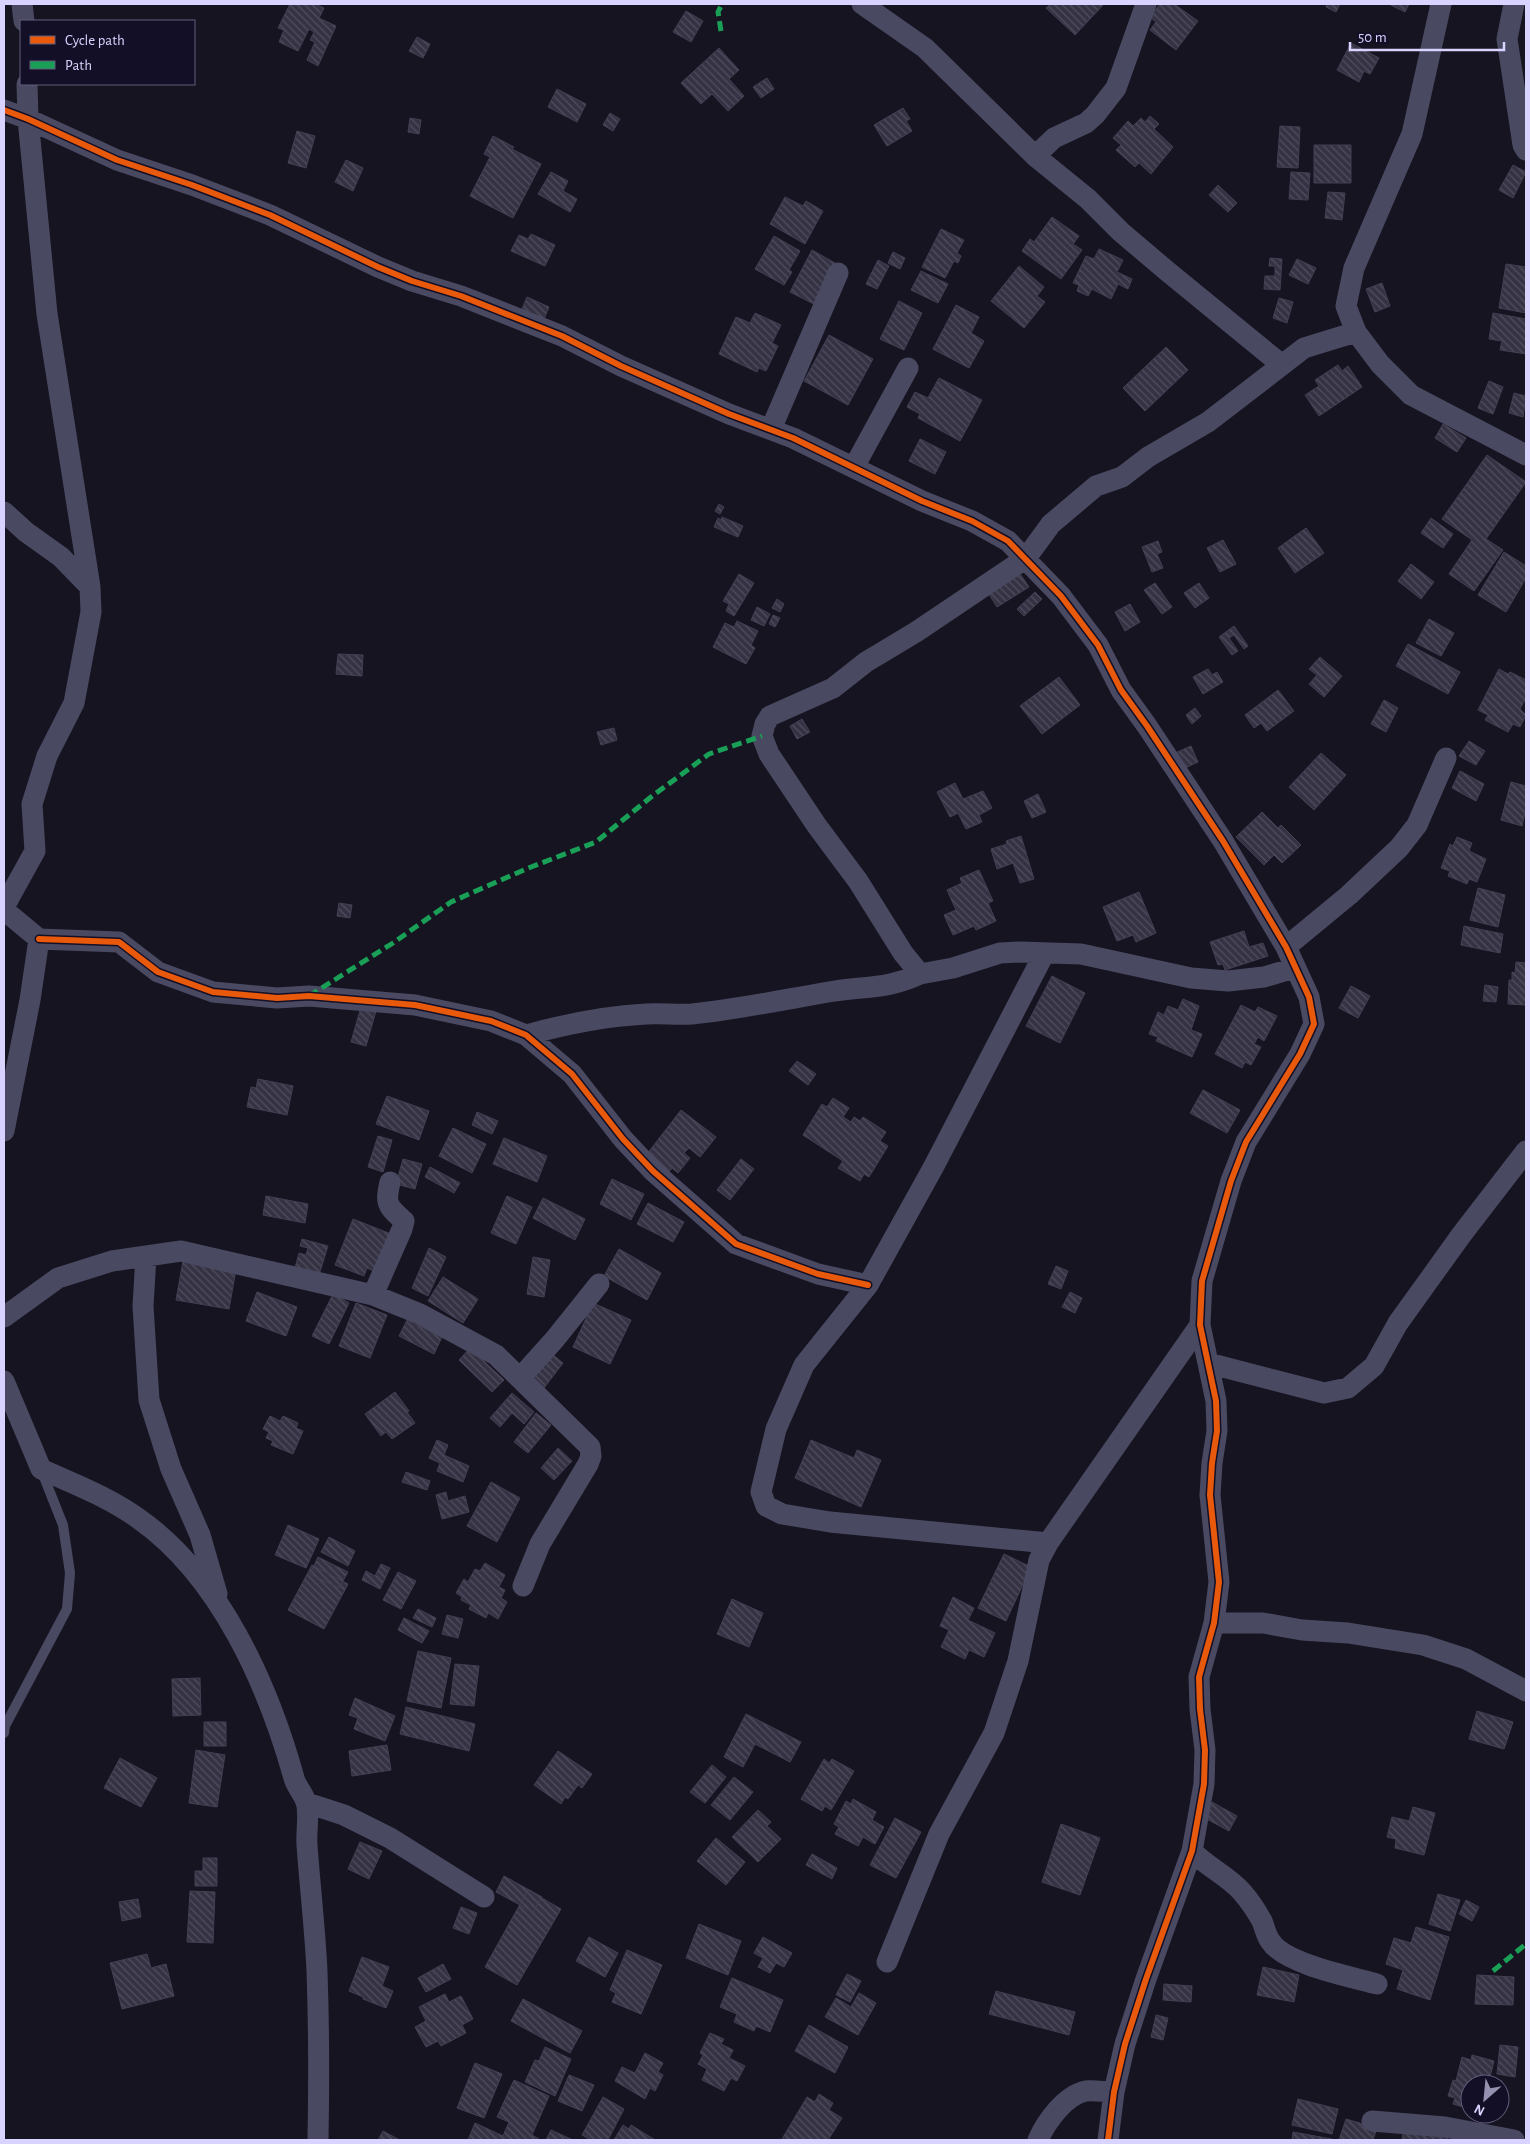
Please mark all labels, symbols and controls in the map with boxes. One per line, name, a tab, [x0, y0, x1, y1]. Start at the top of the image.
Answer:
legend	[20, 20, 195, 85]
scale bar	[1350, 20, 1504, 52]
text: 50 m	[1358, 30, 1387, 45]
text: Cycle path	[65, 33, 125, 48]
text: Path	[65, 58, 92, 73]
north arrow	[1460, 2074, 1510, 2124]
text: N	[1472, 2101, 1487, 2118]

